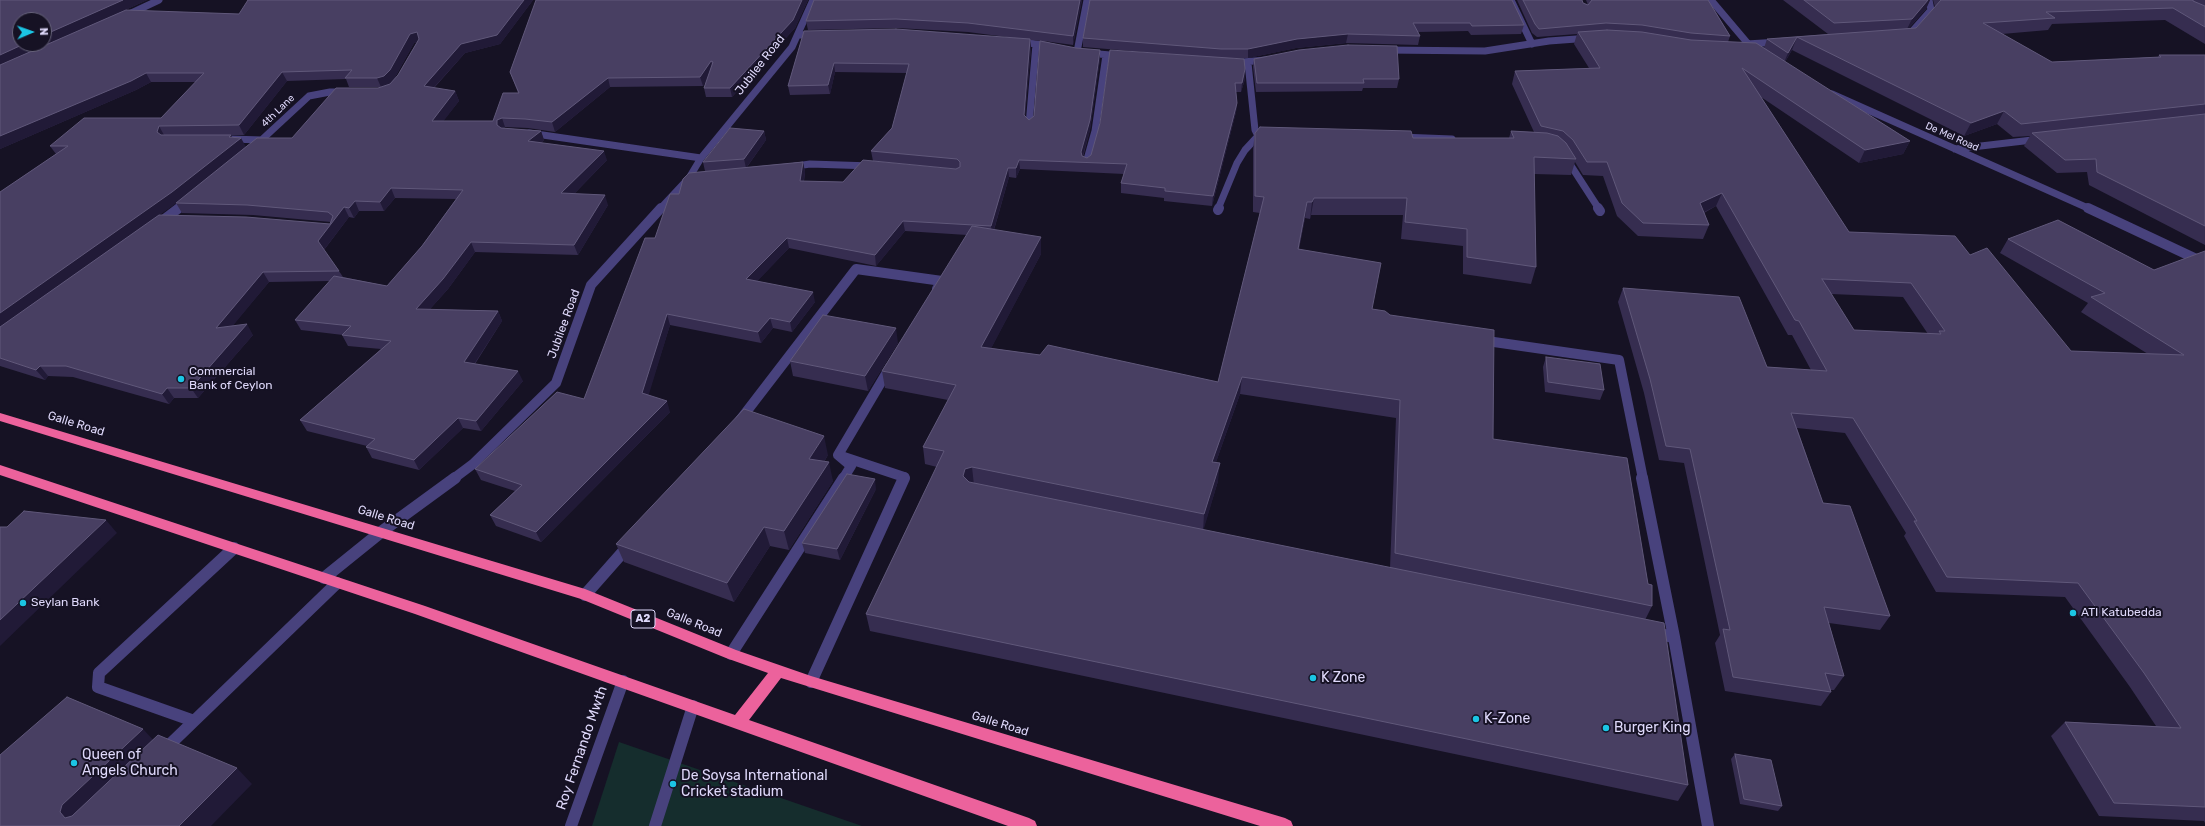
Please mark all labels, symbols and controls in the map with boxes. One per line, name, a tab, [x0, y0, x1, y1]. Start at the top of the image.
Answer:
north arrow	[12, 12, 52, 52]
text: N	[37, 27, 50, 36]
street label: Jubilee Road	[732, 32, 788, 98]
street label: 4th Lane	[259, 92, 297, 130]
street label: De Mel Road	[1923, 120, 1981, 154]
street label: Jubilee Road	[545, 287, 583, 361]
place label: Commercial Bank of Ceylon	[189, 365, 273, 393]
marker: Commercial Bank of Ceylon	[176, 374, 186, 384]
street label: Galle Road	[46, 409, 106, 439]
street label: Galle Road	[356, 503, 416, 533]
place label: Seylan Bank	[31, 596, 99, 610]
marker: Seylan Bank	[18, 598, 28, 608]
street label: Galle Road	[664, 605, 724, 641]
place label: ATI Katubedda	[2081, 606, 2162, 620]
marker: ATI Katubedda	[2068, 608, 2078, 618]
road number: A2	[631, 610, 655, 628]
place label: K Zone	[1321, 670, 1365, 686]
marker: K Zone	[1308, 673, 1318, 683]
street label: Roy Fernando Mwth	[553, 684, 611, 812]
street label: Galle Road	[970, 709, 1030, 739]
place label: K-Zone	[1484, 711, 1530, 727]
marker: K-Zone	[1471, 714, 1481, 724]
place label: Burger King	[1614, 720, 1691, 736]
marker: Burger King	[1601, 723, 1611, 733]
place label: Queen of Angels Church	[82, 747, 178, 780]
marker: Queen of Angels Church	[69, 758, 79, 768]
place label: De Soysa International Cricket stadium	[681, 768, 828, 800]
marker: De Soysa International Cricket stadium	[668, 779, 678, 789]

